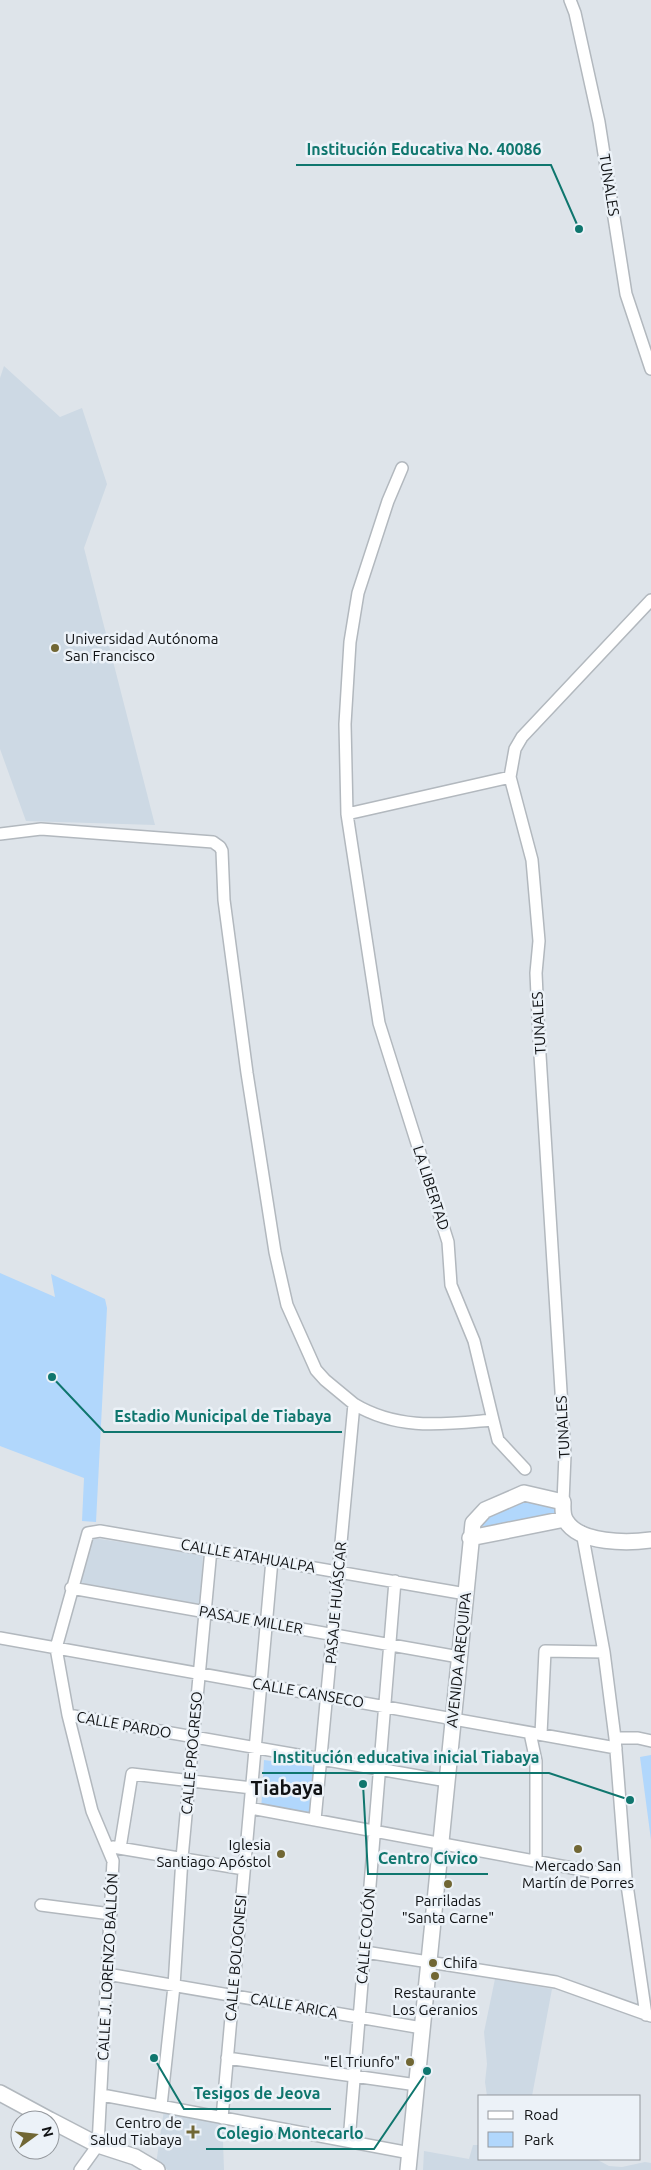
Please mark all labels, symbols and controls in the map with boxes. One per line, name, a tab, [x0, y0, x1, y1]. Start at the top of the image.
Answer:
callout: Institución Educativa No. 40086	[296, 134, 551, 165]
text: Institución Educativa No. 40086	[306, 140, 542, 158]
street label: TUNALES	[596, 152, 623, 217]
place label: Universidad Autónoma San Francisco	[65, 630, 218, 664]
marker: Universidad Autónoma San Francisco	[49, 642, 61, 654]
street label: TUNALES	[528, 991, 549, 1055]
street label: LA LIBERTAD	[410, 1143, 453, 1232]
street label: TUNALES	[552, 1395, 573, 1459]
callout: Estadio Municipal de Tiabaya	[104, 1401, 342, 1432]
text: Estadio Municipal de Tiabaya	[114, 1407, 332, 1425]
street label: CALLLE ATAHUALPA	[179, 1535, 317, 1576]
street label: PASAJE HUÁSCAR	[322, 1541, 349, 1665]
street label: AVENIDA AREQUIPA	[443, 1591, 474, 1729]
street label: PASAJE MILLER	[198, 1602, 305, 1637]
street label: CALLE CANSECO	[251, 1674, 365, 1711]
street label: CALLE PROGRESO	[178, 1691, 205, 1815]
street label: CALLE PARDO	[75, 1708, 173, 1741]
callout: Institución educativa inicial Tiabaya	[262, 1742, 549, 1773]
text: Institución educativa inicial Tiabaya	[272, 1748, 540, 1766]
district label: Tiabaya	[251, 1776, 323, 1799]
place label: Iglesia Santiago Apóstol	[156, 1836, 271, 1870]
callout: Centro Cívico	[368, 1843, 488, 1874]
marker: Mercado San Martín de Porres	[572, 1843, 584, 1855]
marker: Iglesia Santiago Apóstol	[275, 1848, 287, 1860]
text: Centro Cívico	[378, 1849, 478, 1867]
place label: Mercado San Martín de Porres	[522, 1857, 634, 1891]
street label: CALLE J. LORENZO BALLÓN	[94, 1873, 121, 2061]
marker: Parriladas "Santa Carne"	[442, 1878, 454, 1890]
street label: CALLE COLÓN	[353, 1887, 378, 1985]
place label: Parriladas "Santa Carne"	[402, 1892, 494, 1926]
street label: CALLE BOLOGNESI	[221, 1894, 250, 2022]
place label: Chifa	[443, 1954, 478, 1971]
marker: Chifa	[427, 1957, 439, 1969]
marker: Restaurante Los Geranios	[429, 1970, 441, 1982]
place label: Restaurante Los Geranios	[392, 1984, 478, 2018]
street label: CALLE ARICA	[249, 1989, 339, 2022]
place label: "El Triunfo"	[324, 2053, 400, 2070]
marker: "El Triunfo"	[404, 2056, 416, 2068]
callout: Tesigos de Jeova	[184, 2078, 331, 2109]
text: Tesigos de Jeova	[194, 2084, 320, 2102]
legend	[478, 2095, 641, 2160]
text: Road	[524, 2106, 559, 2123]
north arrow	[10, 2110, 60, 2160]
place label: Centro de Salud Tiabaya	[90, 2114, 182, 2148]
callout: Colegio Montecarlo	[206, 2118, 374, 2149]
text: Colegio Montecarlo	[216, 2124, 364, 2142]
text: N	[38, 2125, 57, 2139]
marker: Centro de Salud Tiabaya	[186, 2125, 200, 2139]
text: Park	[524, 2131, 554, 2148]

